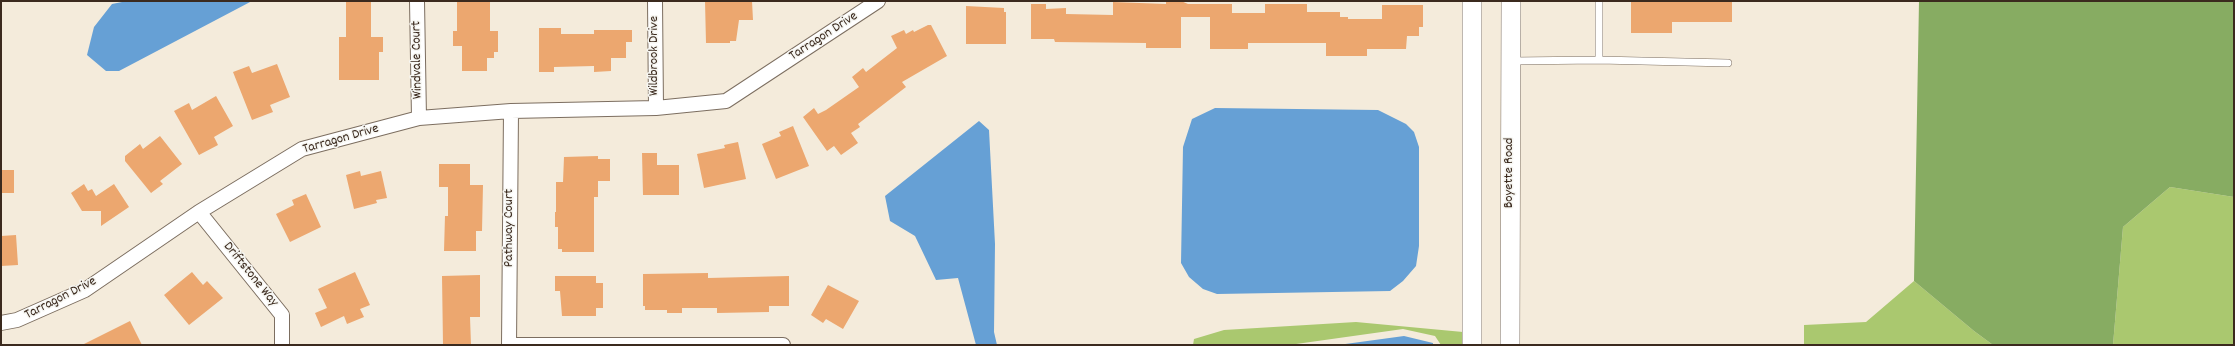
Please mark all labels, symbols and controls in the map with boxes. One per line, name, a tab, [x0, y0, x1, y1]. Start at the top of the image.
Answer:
street label: Tarragon Drive	[787, 9, 861, 65]
street label: Wildbrook Drive	[647, 16, 663, 96]
street label: Windvale Court	[409, 21, 427, 99]
street label: Tarragon Drive	[301, 121, 381, 159]
street label: Boyette Road	[1502, 138, 1518, 208]
street label: Pathway Court	[502, 189, 518, 267]
street label: Driftstone Way	[219, 239, 281, 311]
street label: Tarragon Drive	[22, 274, 100, 324]

